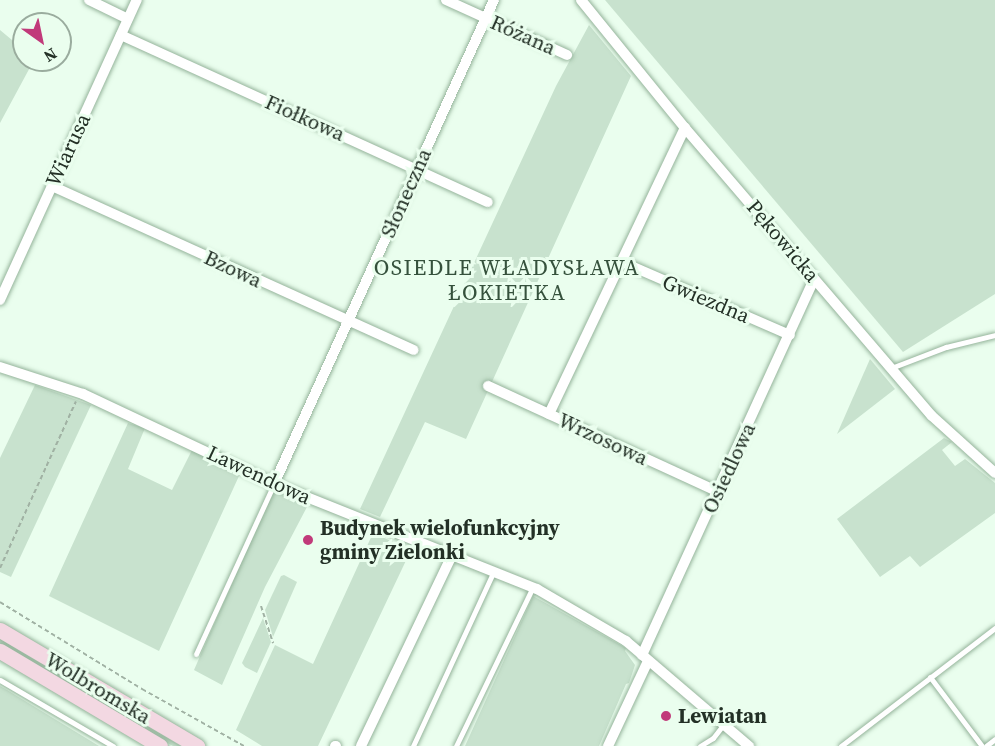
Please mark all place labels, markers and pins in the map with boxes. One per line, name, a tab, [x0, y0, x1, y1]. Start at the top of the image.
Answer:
place label: Budynek wielofunkcyjny gminy Zielonki	[320, 515, 560, 565]
marker: Budynek wielofunkcyjny gminy Zielonki	[301, 533, 315, 547]
place label: Lewiatan	[678, 703, 767, 729]
marker: Lewiatan	[659, 709, 673, 723]

